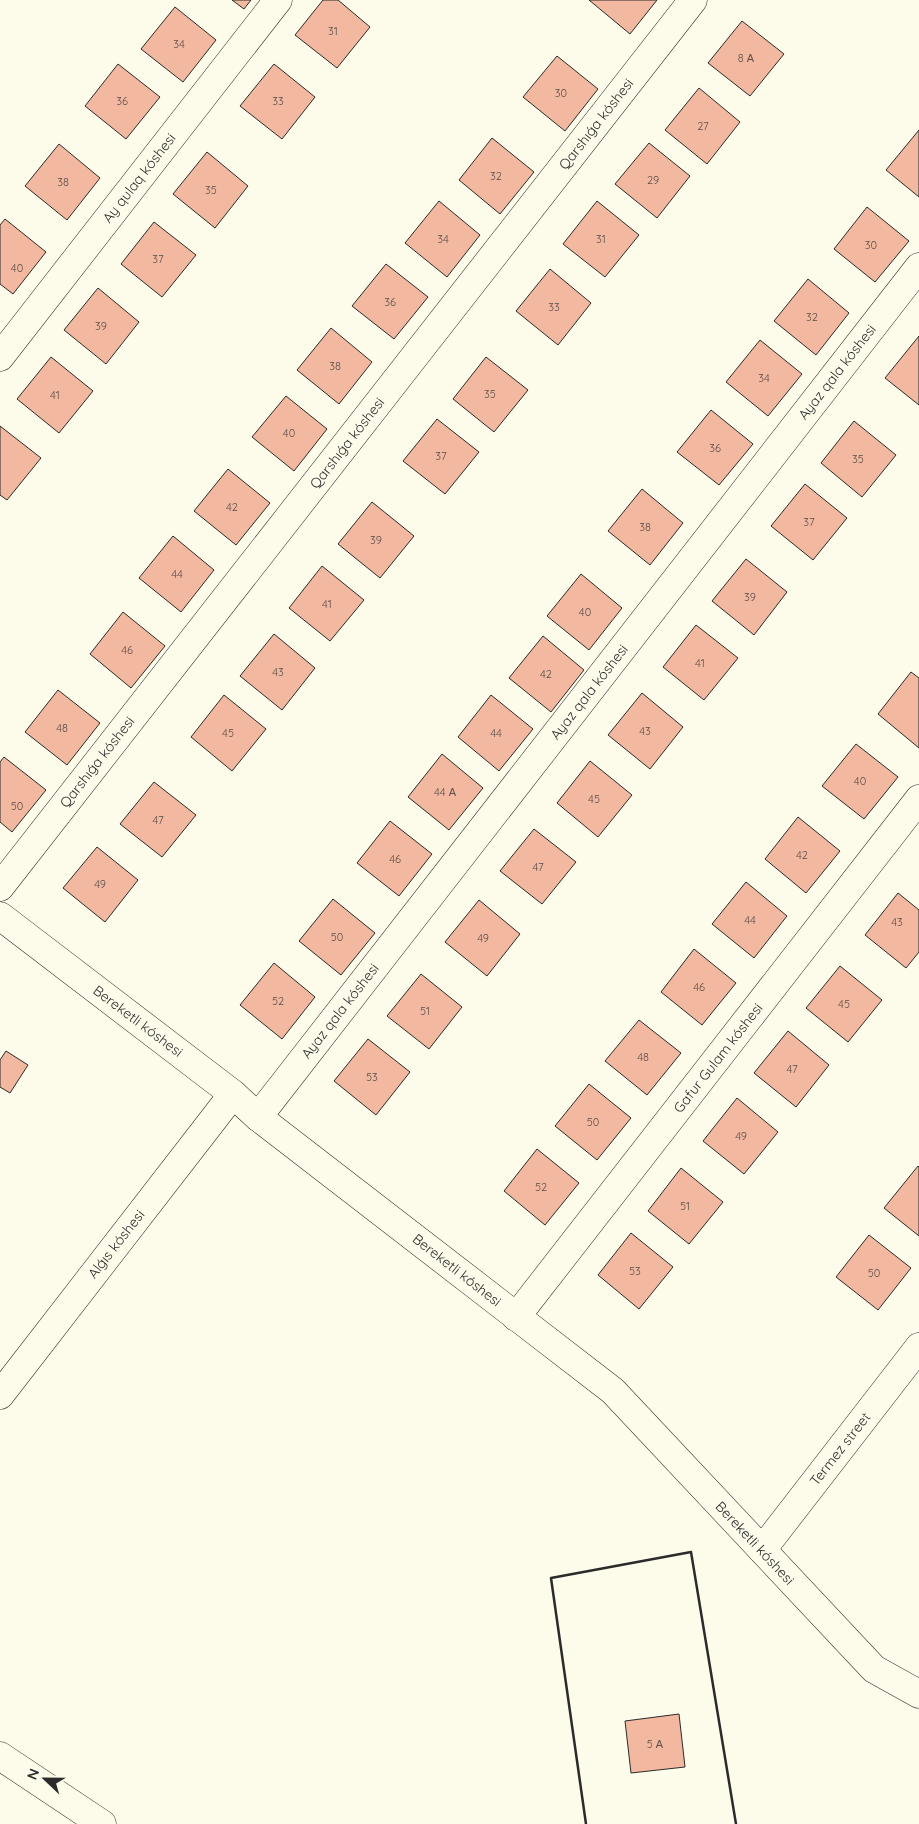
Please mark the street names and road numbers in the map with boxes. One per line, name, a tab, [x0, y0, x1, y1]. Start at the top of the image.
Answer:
street label: Qarshıǵa kóshesi	[555, 75, 637, 173]
street label: Ay qulaq kóshesi	[98, 130, 180, 226]
street label: Ayaz qala kóshesi	[794, 321, 880, 423]
street label: Qarshıǵa kóshesi	[306, 394, 388, 492]
street label: Ayaz qala kóshesi	[546, 641, 632, 743]
street label: Qarshıǵa kóshesi	[56, 713, 138, 811]
street label: Ayaz qala kóshesi	[297, 960, 383, 1062]
street label: Bereketli kóshesi	[90, 981, 186, 1061]
street label: Gafur Gulam kóshesi	[669, 999, 767, 1117]
street label: Alǵıs kóshesi	[84, 1206, 148, 1282]
street label: Bereketli kóshesi	[409, 1230, 505, 1310]
street label: Termez street	[806, 1408, 874, 1489]
street label: Bereketli kóshesi	[712, 1497, 798, 1589]

